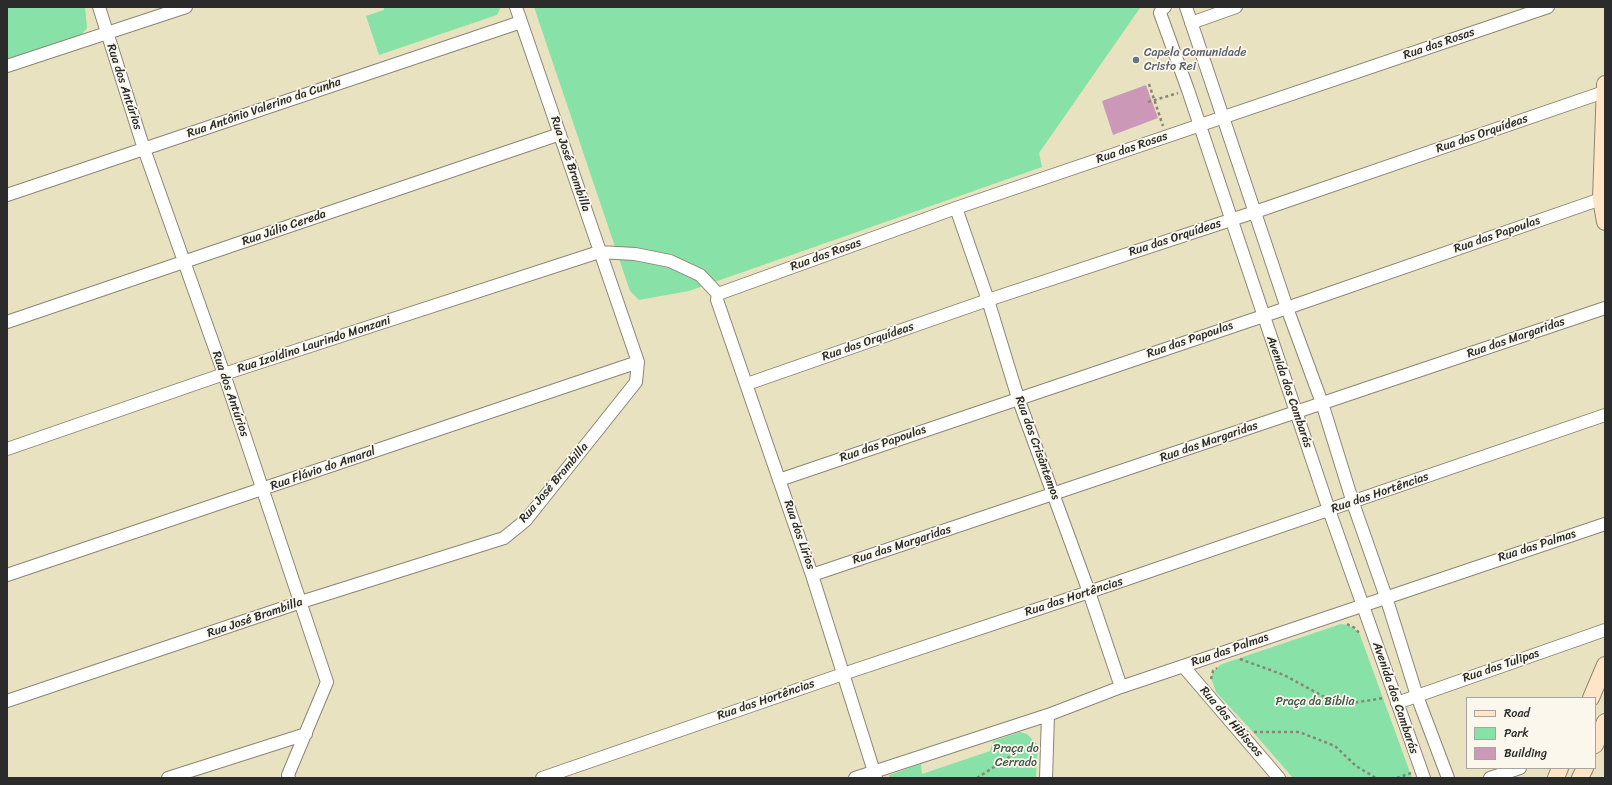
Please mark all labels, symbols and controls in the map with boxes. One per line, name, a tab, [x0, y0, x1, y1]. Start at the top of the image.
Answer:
street label: Rua das Rosas	[1402, 25, 1476, 63]
street label: Rua dos Antúrios	[103, 42, 145, 132]
place label: Capela Comunidade Cristo Rei	[1144, 46, 1246, 74]
marker: Capela Comunidade Cristo Rei	[1131, 55, 1141, 65]
street label: Rua Antônio Valerino da Cunha	[185, 75, 343, 141]
street label: Rua das Orquídeas	[1434, 112, 1530, 156]
street label: Rua José Brambilla	[547, 115, 593, 213]
street label: Rua das Rosas	[1095, 129, 1169, 167]
street label: Rua Júlio Cereda	[240, 207, 328, 249]
street label: Rua das Papoulas	[1452, 213, 1542, 257]
street label: Rua das Orquídeas	[1127, 216, 1223, 260]
street label: Rua das Rosas	[789, 236, 863, 274]
street label: Rua Izoldino Laurindo Monzani	[236, 313, 392, 377]
street label: Rua das Margaridas	[1465, 314, 1567, 362]
street label: Rua das Papoulas	[1145, 318, 1235, 362]
street label: Rua das Orquídeas	[820, 320, 916, 364]
street label: Avenida dos Cambarás	[1263, 334, 1315, 450]
street label: Rua dos Antúrios	[209, 349, 251, 439]
street label: Rua dos Crisântemos	[1012, 394, 1062, 502]
street label: Rua das Margaridas	[1158, 418, 1260, 466]
street label: Rua das Papoulas	[838, 422, 928, 466]
street label: Rua José Brambilla	[516, 440, 592, 526]
street label: Rua Flávio do Amaral	[269, 444, 377, 494]
street label: Rua das Hortências	[1329, 470, 1431, 516]
street label: Rua dos Lírios	[780, 498, 818, 572]
street label: Rua das Margaridas	[851, 522, 953, 568]
street label: Rua das Palmas	[1496, 527, 1578, 565]
street label: Rua das Hortências	[1023, 574, 1125, 620]
street label: Rua José Brambilla	[206, 595, 304, 641]
street label: Rua das Palmas	[1189, 630, 1271, 670]
street label: Avenida dos Cambarás	[1369, 640, 1421, 756]
street label: Rua das Tulipas	[1461, 646, 1541, 686]
street label: Rua das Hortências	[715, 677, 817, 723]
street label: Rua dos Hibiscos	[1197, 684, 1265, 760]
park label: Praça da Bíblia	[1275, 695, 1355, 709]
legend	[1466, 697, 1596, 769]
text: Road	[1504, 702, 1530, 724]
text: Park	[1504, 722, 1529, 744]
park label: Praça do Cerrado	[993, 742, 1039, 770]
text: Building	[1504, 742, 1547, 764]

